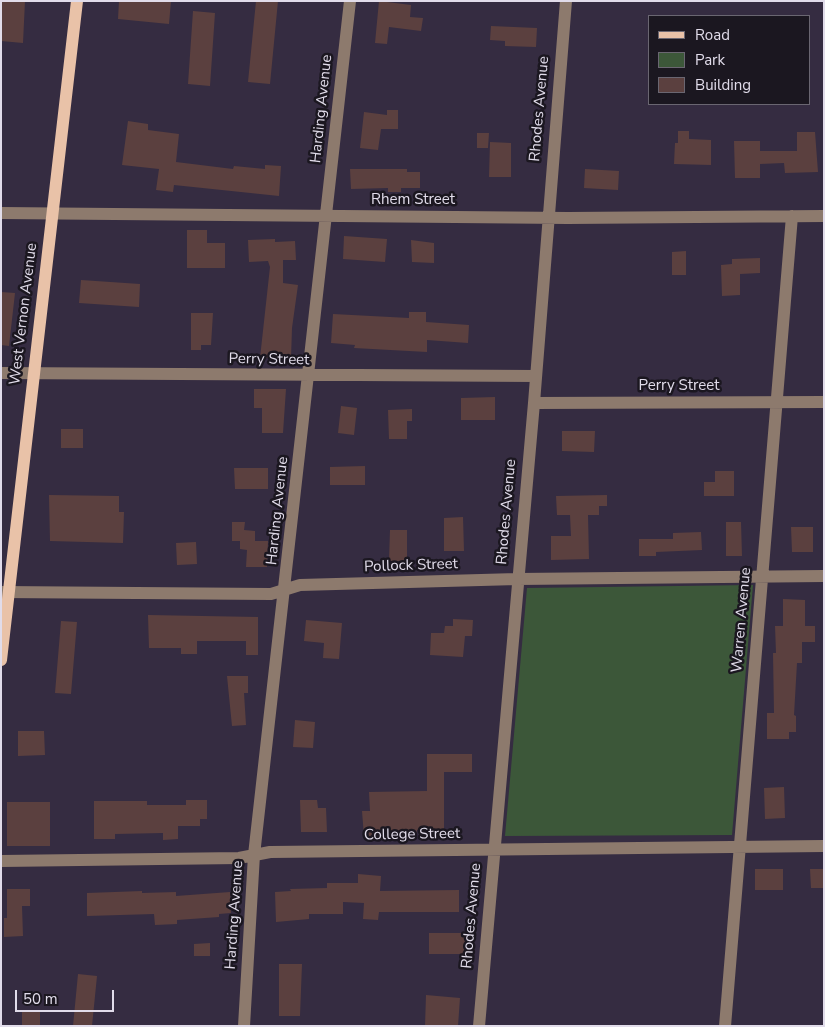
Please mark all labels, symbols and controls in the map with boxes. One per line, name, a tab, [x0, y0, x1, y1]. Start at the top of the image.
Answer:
legend	[648, 15, 810, 105]
text: Road	[695, 25, 730, 45]
text: Park	[695, 50, 725, 70]
street label: Harding Avenue	[307, 54, 337, 164]
street label: Rhodes Avenue	[526, 56, 554, 162]
text: Building	[695, 75, 751, 95]
street label: Rhem Street	[371, 191, 455, 209]
street label: West Vernon Avenue	[6, 242, 42, 386]
street label: Perry Street	[228, 350, 310, 370]
street label: Perry Street	[639, 377, 719, 395]
street label: Harding Avenue	[263, 456, 293, 566]
street label: Rhodes Avenue	[493, 459, 521, 565]
street label: Pollock Street	[364, 555, 458, 577]
street label: Warren Avenue	[728, 567, 756, 673]
street label: College Street	[364, 825, 460, 845]
street label: Harding Avenue	[222, 860, 248, 970]
street label: Rhodes Avenue	[458, 863, 486, 969]
scale bar	[18, 980, 116, 1012]
text: 50 m	[23, 989, 58, 1009]

